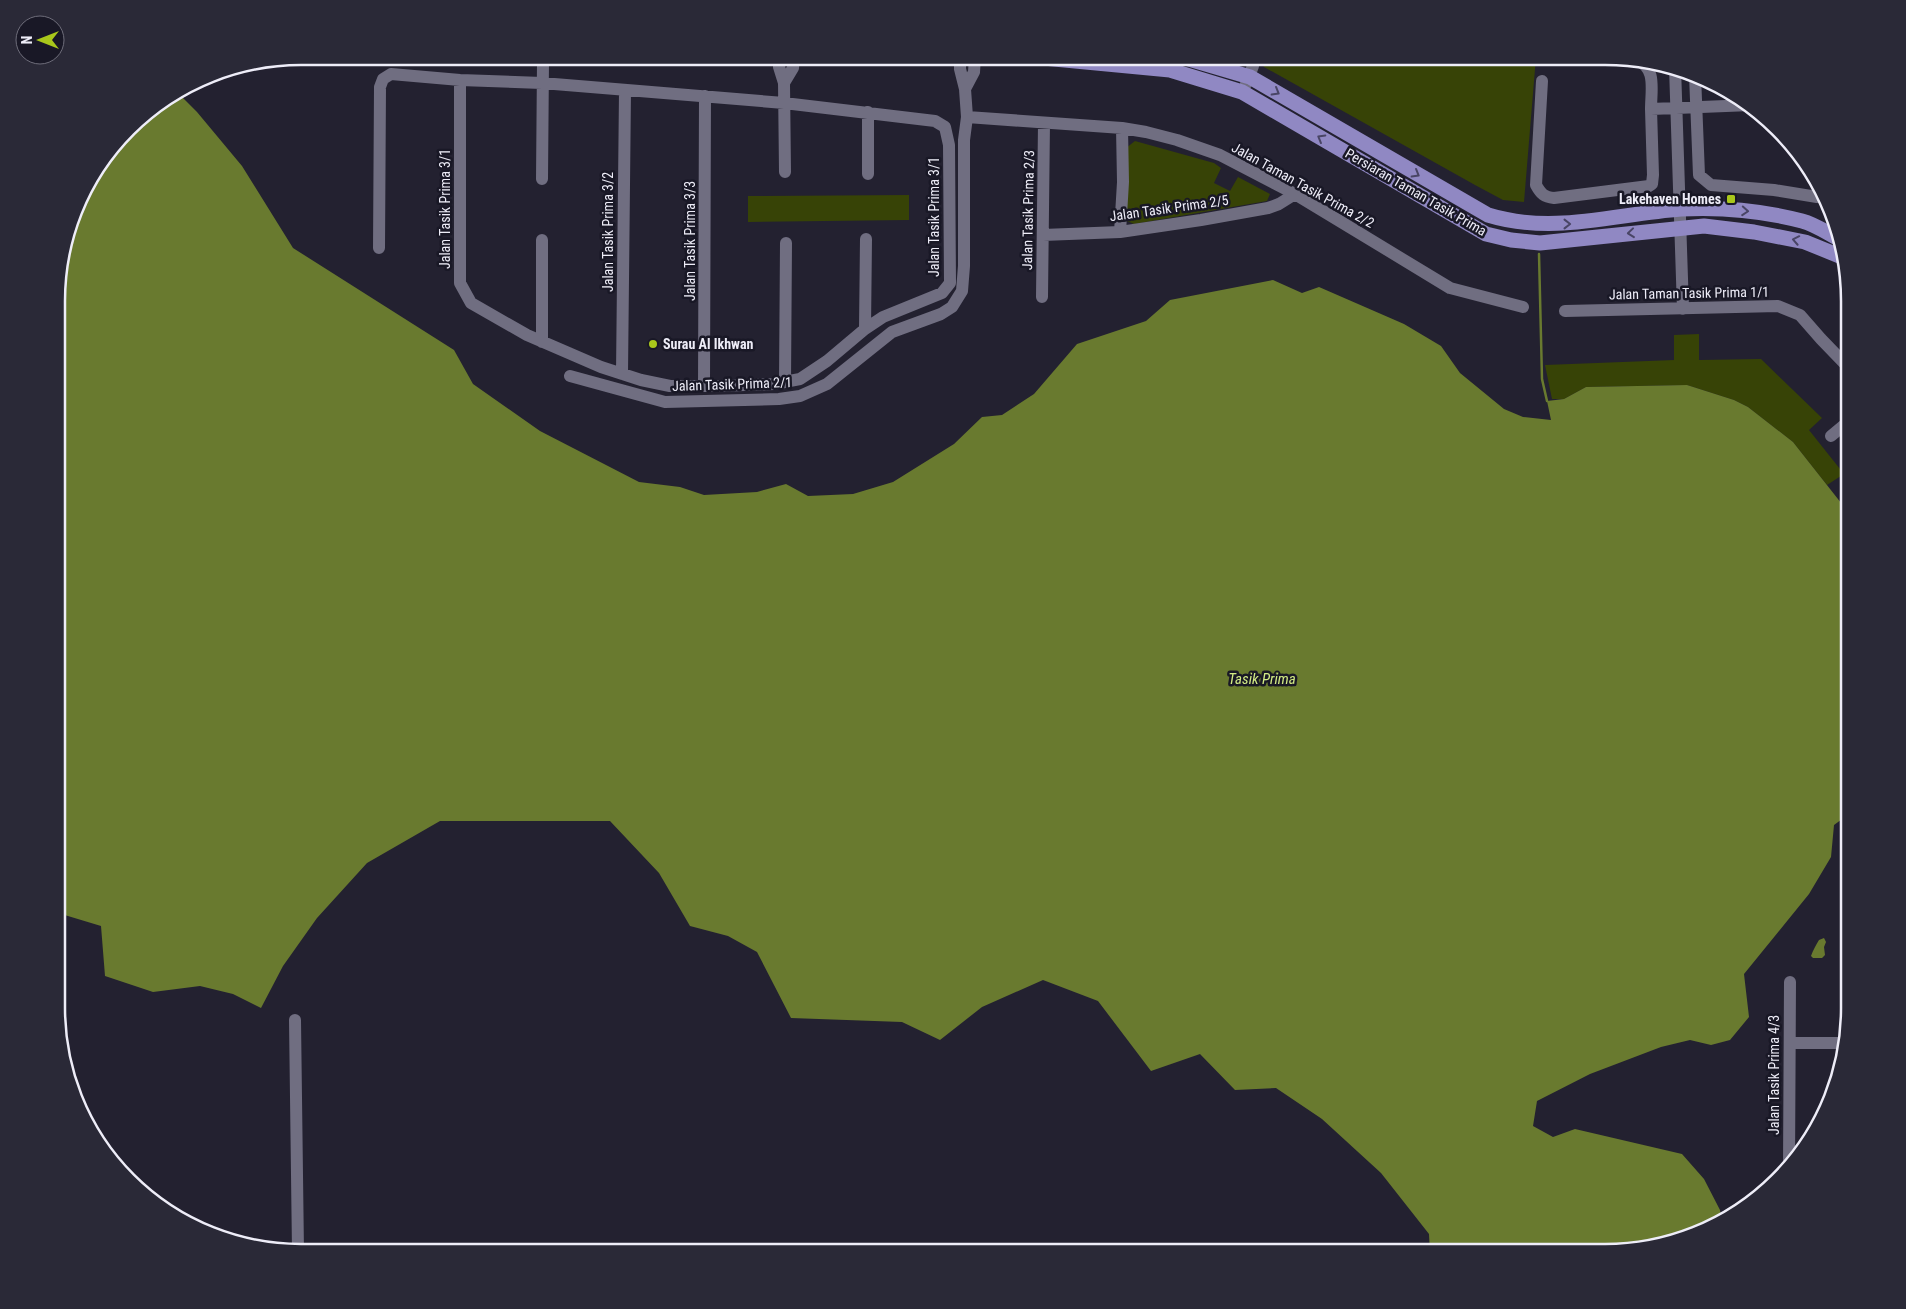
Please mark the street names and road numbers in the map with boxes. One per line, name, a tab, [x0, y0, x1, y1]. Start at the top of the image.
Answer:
street label: Jalan Taman Tasik Prima 2/2	[1229, 139, 1377, 231]
street label: Persiaran Taman Tasik Prima	[1343, 145, 1489, 239]
street label: Jalan Tasik Prima 3/1	[437, 149, 453, 269]
street label: Jalan Tasik Prima 2/3	[1019, 150, 1037, 270]
street label: Jalan Tasik Prima 3/1	[926, 157, 942, 277]
street label: Jalan Tasik Prima 3/2	[600, 172, 616, 292]
street label: Jalan Tasik Prima 3/3	[682, 181, 698, 301]
street label: Jalan Tasik Prima 2/5	[1108, 192, 1230, 224]
street label: Jalan Taman Tasik Prima 1/1	[1609, 284, 1769, 302]
street label: Jalan Tasik Prima 2/1	[672, 374, 792, 394]
street label: Jalan Tasik Prima 4/3	[1766, 1015, 1782, 1135]

